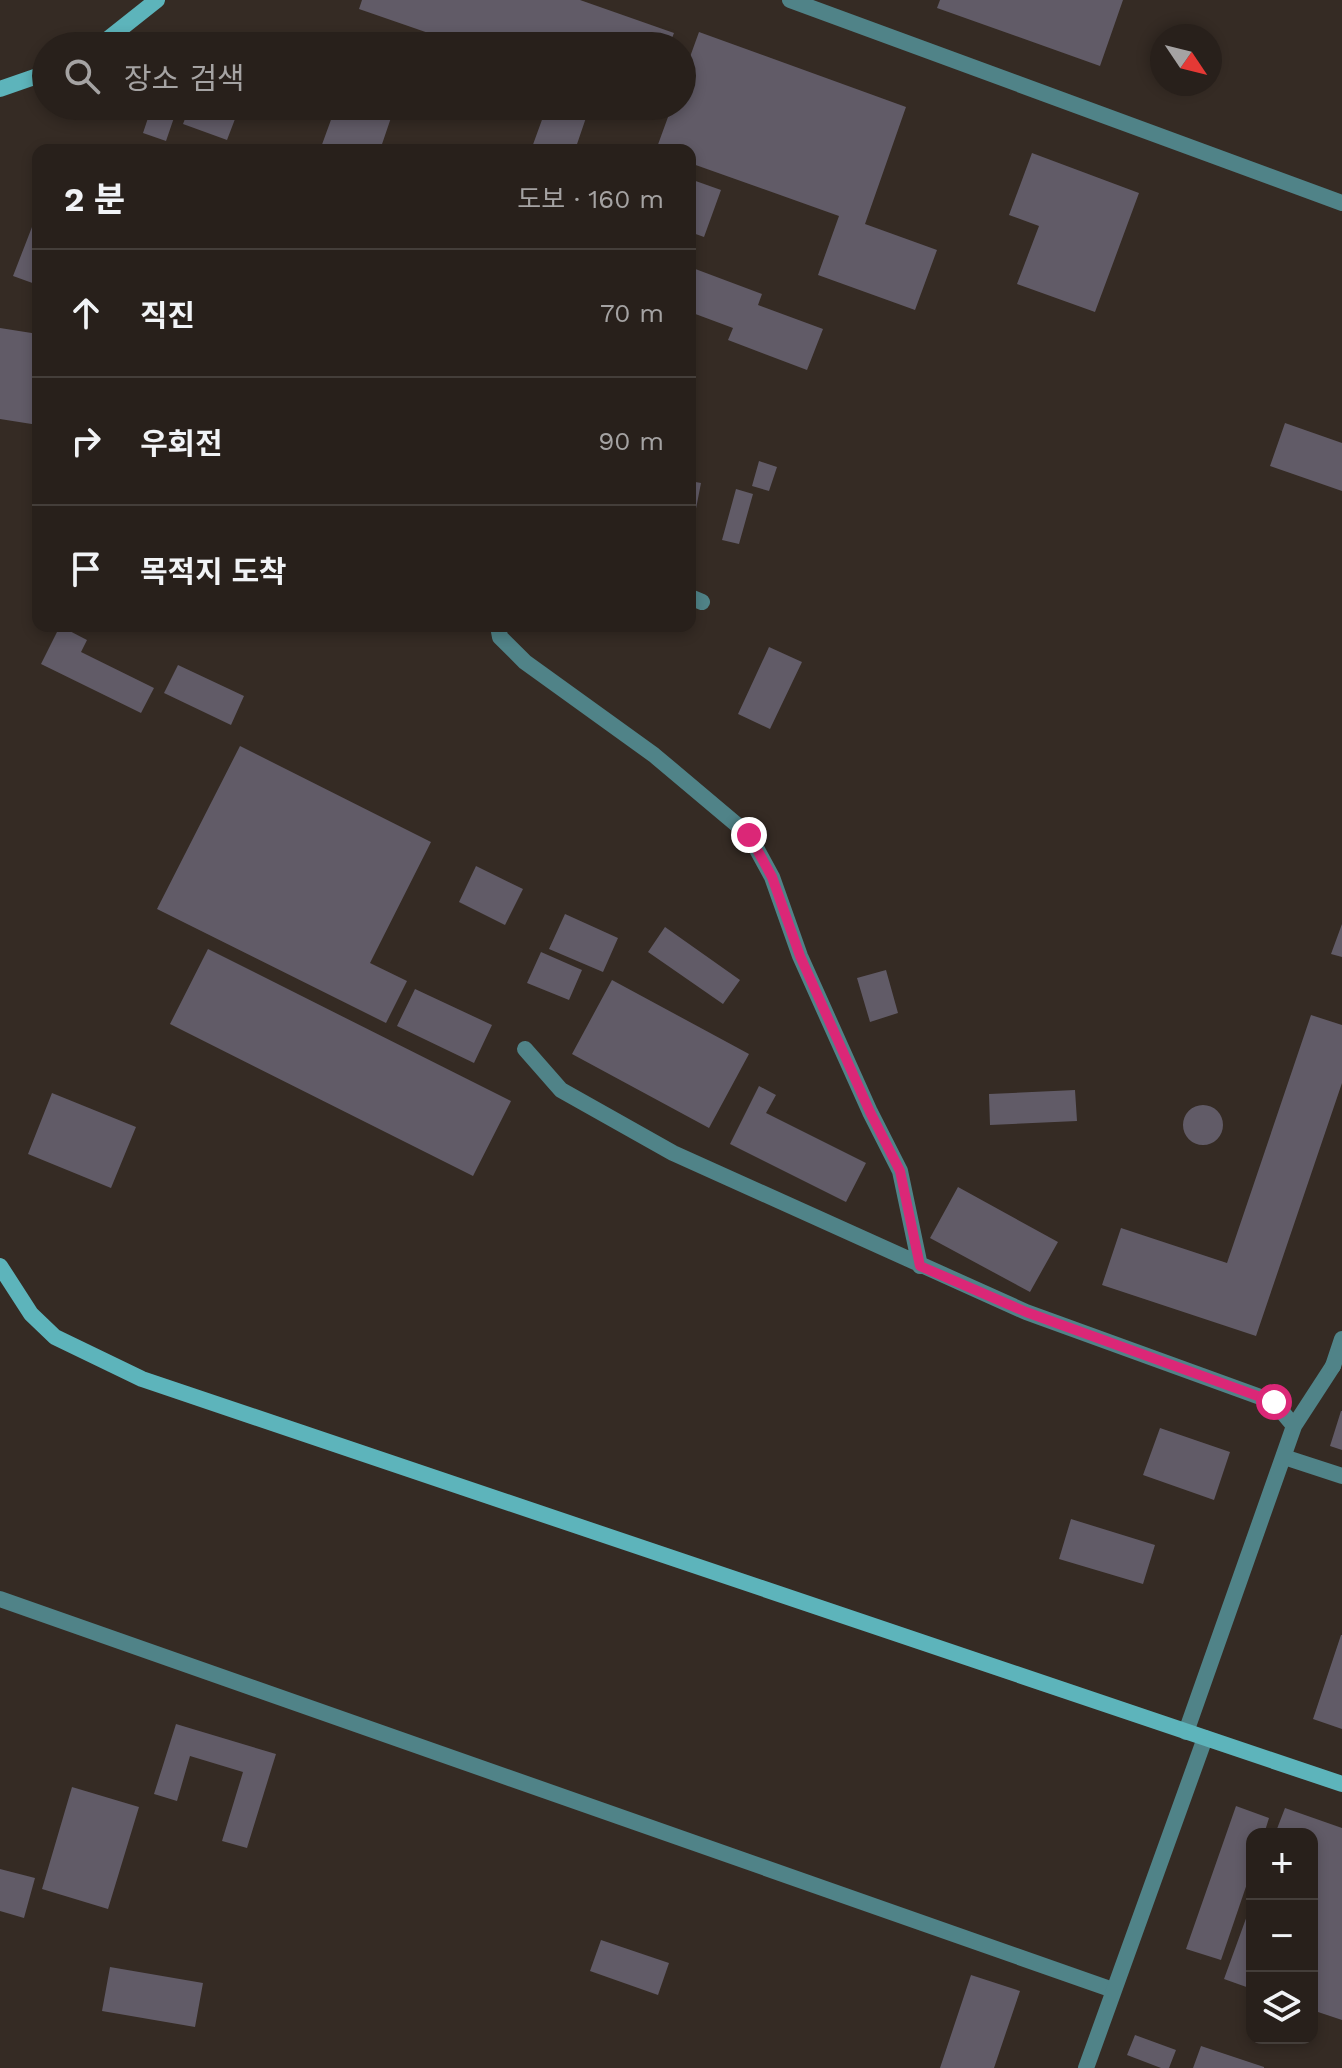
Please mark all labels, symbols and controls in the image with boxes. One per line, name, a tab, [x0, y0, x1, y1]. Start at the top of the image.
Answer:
north arrow	[1150, 24, 1222, 96]
search box	[32, 32, 696, 120]
icon: search	[60, 54, 104, 98]
text: 장소 검색	[124, 61, 245, 96]
text: 2 분	[64, 179, 125, 219]
text: 도보 · 160 m	[517, 184, 664, 214]
icon: ahead	[64, 291, 108, 335]
text: 직진	[140, 298, 195, 333]
text: 70 m	[600, 298, 664, 328]
icon: right	[64, 419, 108, 463]
text: 우회전	[140, 426, 223, 461]
text: 90 m	[598, 426, 664, 456]
icon: arrive	[64, 547, 108, 591]
text: 목적지 도착	[140, 554, 287, 589]
route end	[731, 817, 767, 853]
route start	[1256, 1384, 1292, 1420]
map controls	[1246, 1828, 1318, 2044]
button: +	[1246, 1828, 1318, 1900]
button: −	[1246, 1900, 1318, 1972]
button: layers	[1246, 1972, 1318, 2044]

